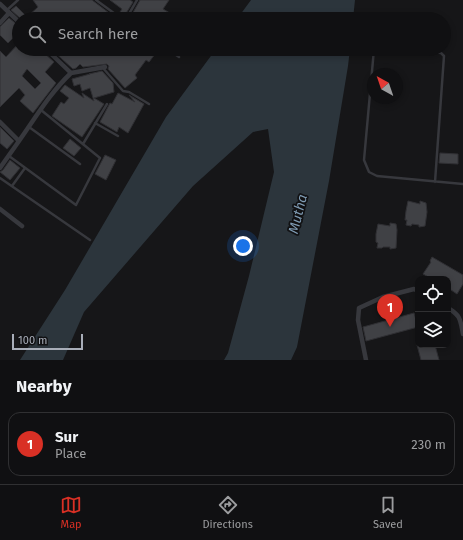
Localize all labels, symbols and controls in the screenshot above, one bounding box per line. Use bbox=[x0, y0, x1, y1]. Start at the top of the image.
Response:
search box bbox=[12, 12, 451, 56]
icon: search bbox=[26, 23, 48, 45]
text: Search here bbox=[58, 25, 138, 43]
north arrow bbox=[367, 68, 403, 104]
water label: Mutha bbox=[285, 193, 311, 235]
your location bbox=[233, 236, 253, 256]
map controls bbox=[415, 276, 451, 348]
button: locate bbox=[415, 276, 451, 312]
pin: 1 bbox=[377, 294, 403, 327]
button: layers bbox=[415, 312, 451, 348]
scale bar bbox=[12, 332, 83, 351]
text: 100 m bbox=[18, 334, 47, 347]
text: Nearby bbox=[16, 376, 71, 397]
text: Sur bbox=[55, 428, 78, 446]
text: 1 bbox=[27, 437, 33, 452]
text: 230 m bbox=[411, 437, 446, 452]
text: Place bbox=[55, 446, 86, 461]
tab: Map bbox=[60, 494, 82, 531]
tab: Directions bbox=[202, 494, 253, 531]
tab: Saved bbox=[373, 494, 403, 531]

